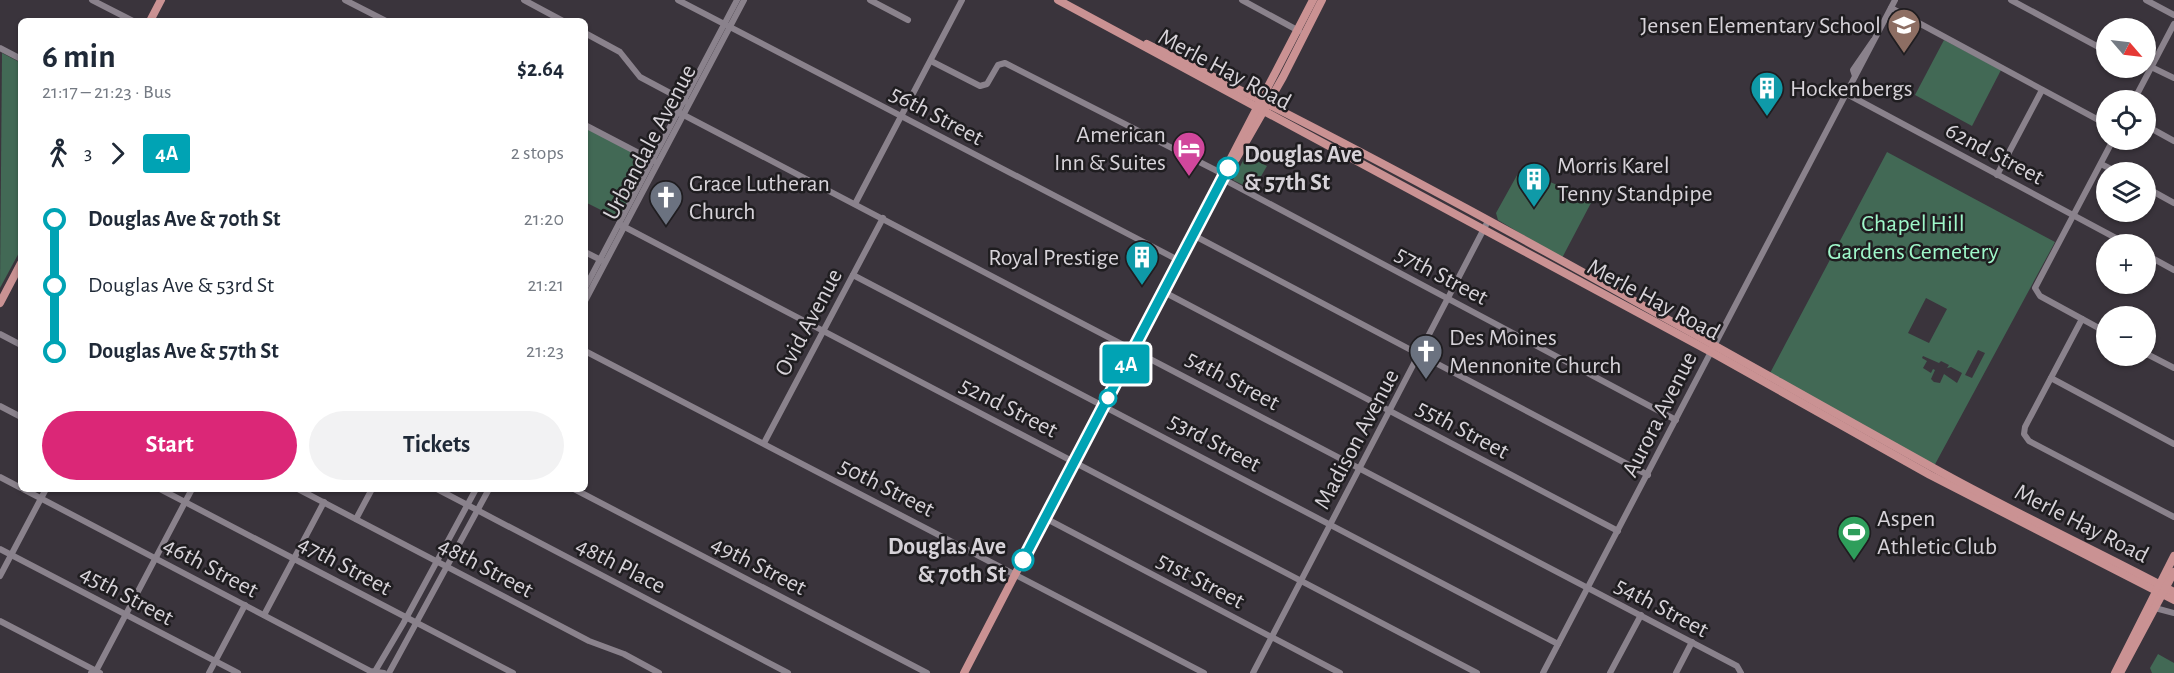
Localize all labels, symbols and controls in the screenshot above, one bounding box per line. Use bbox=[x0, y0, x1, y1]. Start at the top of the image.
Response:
school or university icon: Jensen Elementary School bbox=[1886, 7, 1922, 54]
place label: Jensen Elementary School bbox=[1640, 14, 1881, 38]
north arrow bbox=[2096, 18, 2156, 78]
map controls bbox=[2096, 18, 2156, 366]
street label: Merle Hay Road bbox=[1154, 25, 1295, 115]
text: 6 min bbox=[42, 41, 116, 74]
text: $2.64 bbox=[517, 58, 564, 80]
street label: Urbandale Avenue bbox=[599, 61, 701, 224]
building icon: Hockenbergs bbox=[1749, 70, 1785, 117]
place label: Hockenbergs bbox=[1790, 77, 1913, 101]
street label: 56th Street bbox=[886, 81, 987, 151]
text: 21:17 – 21:23 · Bus bbox=[42, 82, 171, 102]
button: locate bbox=[2096, 90, 2156, 150]
street label: 62nd Street bbox=[1941, 118, 2048, 190]
place label: American Inn & Suites bbox=[1054, 123, 1166, 175]
hotel icon: American Inn & Suites bbox=[1171, 130, 1207, 177]
icon: walk bbox=[42, 137, 75, 170]
icon: forward bbox=[101, 137, 134, 170]
text: 3 bbox=[84, 143, 92, 163]
text: 4A bbox=[155, 143, 178, 164]
text: 2 stops bbox=[511, 143, 564, 163]
place label: Douglas Ave & 57th St bbox=[1244, 143, 1362, 195]
place label: Morris Karel Tenny Standpipe bbox=[1557, 154, 1712, 206]
marker: Douglas Ave & 57th St bbox=[1217, 157, 1239, 179]
building icon: Morris Karel Tenny Standpipe bbox=[1516, 161, 1552, 208]
button: layers bbox=[2096, 162, 2156, 222]
place label: Grace Lutheran Church bbox=[689, 172, 830, 224]
church icon: Grace Lutheran Church bbox=[648, 179, 684, 226]
text: Douglas Ave & 70th St bbox=[88, 208, 281, 230]
text: 21:20 bbox=[524, 209, 564, 229]
park label: Chapel Hill Gardens Cemetery bbox=[1827, 212, 1999, 264]
button: + bbox=[2096, 234, 2156, 294]
building icon: Royal Prestige bbox=[1124, 239, 1160, 286]
street label: 57th Street bbox=[1391, 242, 1492, 310]
place label: Royal Prestige bbox=[988, 246, 1119, 270]
street label: Merle Hay Road bbox=[1583, 255, 1724, 345]
street label: Ovid Avenue bbox=[771, 265, 847, 380]
text: Douglas Ave & 53rd St bbox=[88, 274, 274, 296]
text: 21:21 bbox=[527, 275, 564, 295]
button: − bbox=[2096, 306, 2156, 366]
place label: Des Moines Mennonite Church bbox=[1449, 326, 1622, 378]
church icon: Des Moines Mennonite Church bbox=[1408, 333, 1444, 380]
text: Douglas Ave & 57th St bbox=[88, 340, 279, 362]
text: 21:23 bbox=[526, 341, 564, 361]
line badge: 4A bbox=[1099, 344, 1153, 384]
street label: 54th Street bbox=[1182, 346, 1284, 416]
street label: Aurora Avenue bbox=[1618, 348, 1702, 481]
text: 4A bbox=[1114, 354, 1138, 375]
street label: Madison Avenue bbox=[1310, 366, 1404, 513]
street label: 52nd Street bbox=[956, 373, 1062, 443]
unlabelled marker bbox=[1099, 389, 1117, 407]
street label: 55th Street bbox=[1412, 396, 1513, 464]
street label: 53rd Street bbox=[1165, 409, 1265, 477]
button: Start bbox=[42, 411, 297, 480]
button: Tickets bbox=[309, 411, 564, 480]
street label: 50th Street bbox=[835, 454, 938, 522]
street label: Merle Hay Road bbox=[2011, 480, 2152, 568]
place label: Aspen Athletic Club bbox=[1877, 507, 1997, 559]
sports icon: Aspen Athletic Club bbox=[1836, 514, 1872, 561]
street label: 47th Street bbox=[294, 531, 396, 601]
street label: 49th Street bbox=[707, 532, 810, 600]
street label: 46th Street bbox=[159, 533, 262, 603]
street label: 48th Street bbox=[434, 533, 537, 603]
street label: 48th Place bbox=[572, 533, 669, 599]
place label: Douglas Ave & 70th St bbox=[888, 535, 1006, 587]
street label: 51st Street bbox=[1153, 548, 1249, 614]
marker: Douglas Ave & 70th St bbox=[1012, 549, 1034, 571]
street label: 45th Street bbox=[76, 561, 178, 631]
street label: 54th Street bbox=[1611, 573, 1713, 643]

